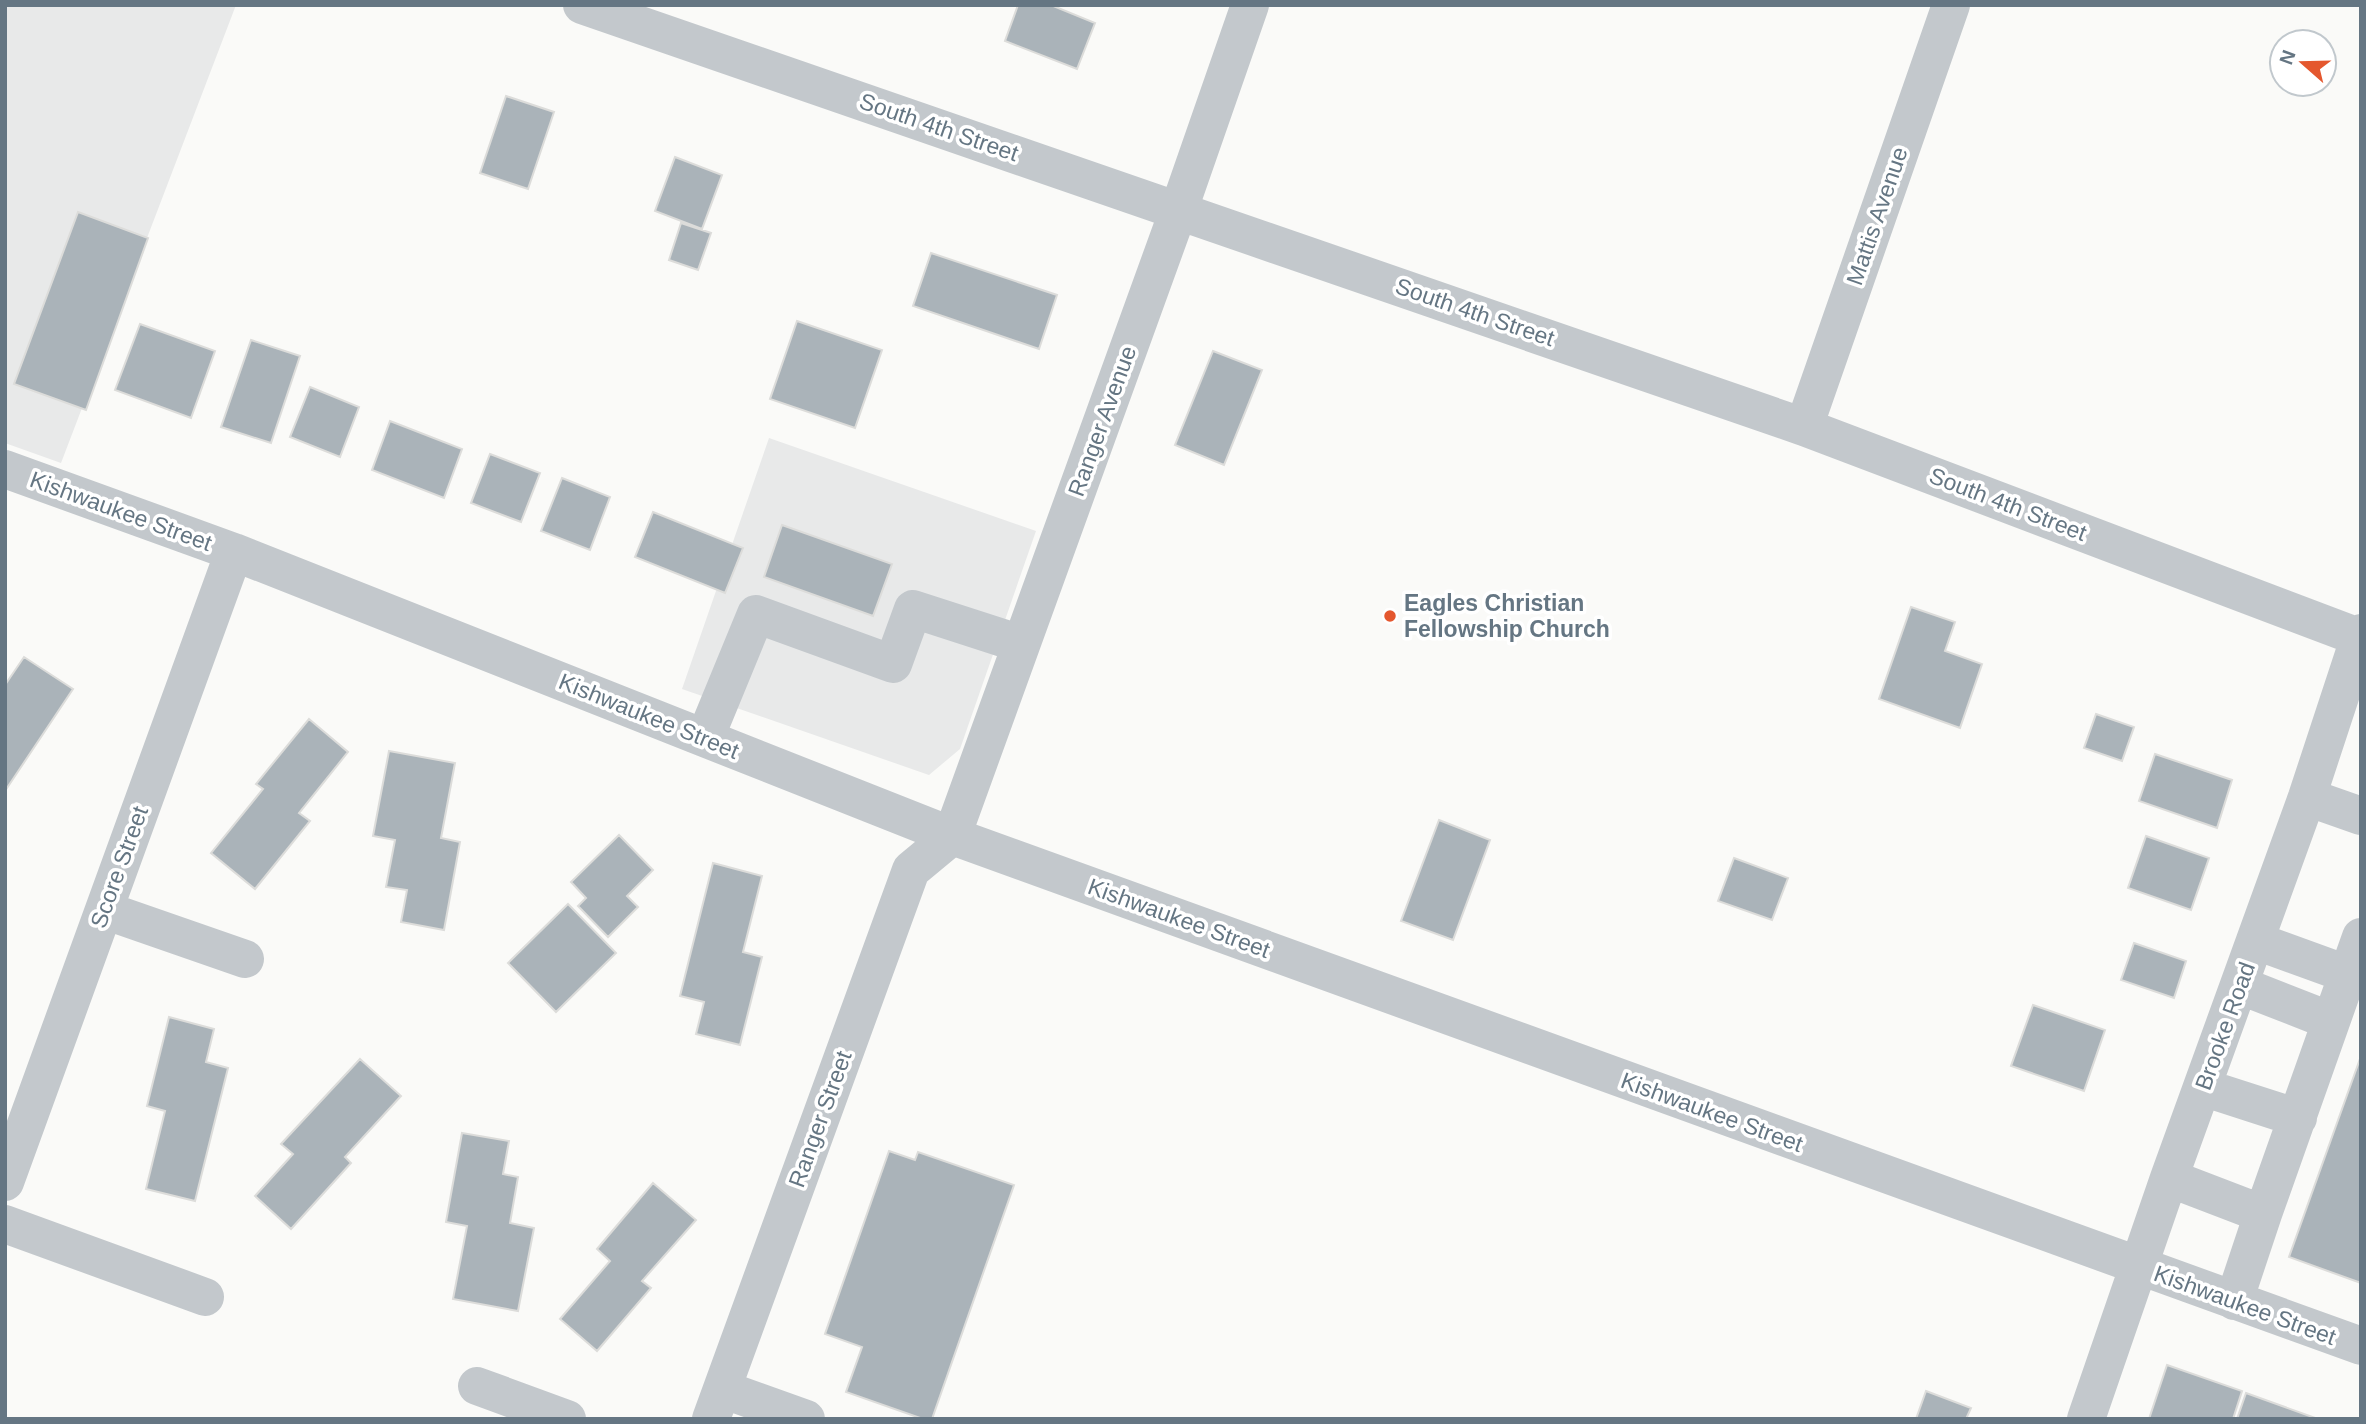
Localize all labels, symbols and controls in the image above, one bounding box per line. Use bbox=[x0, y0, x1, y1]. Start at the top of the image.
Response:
north arrow bbox=[2268, 28, 2338, 98]
text: N bbox=[2275, 47, 2300, 67]
street label: South 4th Street bbox=[856, 88, 1022, 167]
street label: Mattis Avenue bbox=[1841, 144, 1913, 288]
street label: South 4th Street bbox=[1392, 273, 1558, 352]
street label: Ranger Avenue bbox=[1063, 342, 1141, 500]
street label: South 4th Street bbox=[1926, 462, 2091, 546]
street label: Kishwaukee Street bbox=[26, 466, 216, 556]
place label: Eagles Christian Fellowship Church bbox=[1404, 590, 1610, 642]
marker: Eagles Christian Fellowship Church bbox=[1382, 608, 1398, 624]
street label: Kishwaukee Street bbox=[555, 668, 743, 764]
street label: Score Street bbox=[85, 802, 153, 932]
street label: Kishwaukee Street bbox=[1084, 873, 1274, 963]
street label: Brooke Road bbox=[2190, 958, 2260, 1094]
street label: Ranger Street bbox=[783, 1047, 857, 1191]
street label: Kishwaukee Street bbox=[1617, 1067, 1807, 1157]
street label: Kishwaukee Street bbox=[2150, 1260, 2340, 1350]

